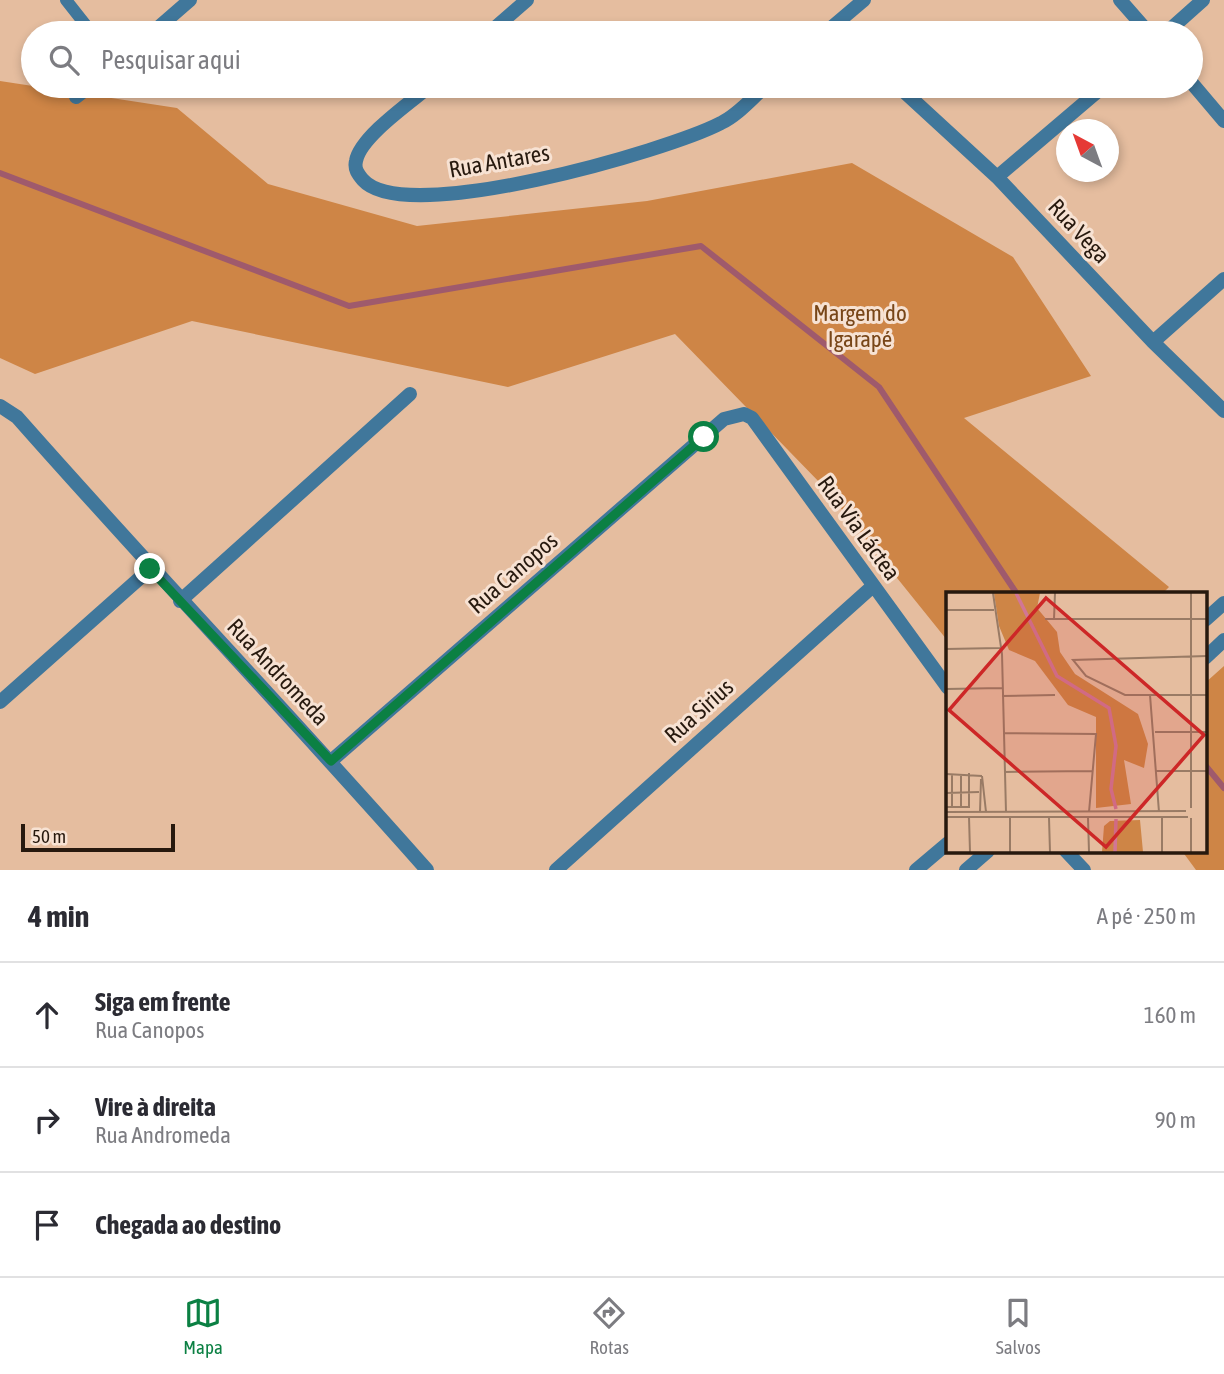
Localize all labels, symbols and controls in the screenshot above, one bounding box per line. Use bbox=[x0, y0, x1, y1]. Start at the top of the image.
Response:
search box bbox=[21, 21, 1203, 98]
icon: search bbox=[45, 41, 83, 79]
text: Pesquisar aqui bbox=[101, 45, 241, 75]
north arrow bbox=[1056, 119, 1119, 182]
street label: Rua Antares bbox=[447, 139, 551, 183]
street label: Rua Vega bbox=[1043, 194, 1115, 268]
park label: Margem do Igarapé bbox=[813, 300, 907, 352]
route start bbox=[688, 421, 719, 452]
street label: Rua Via Láctea bbox=[812, 471, 906, 585]
street label: Rua Canopos bbox=[463, 527, 563, 619]
route end bbox=[134, 553, 165, 584]
inset map bbox=[946, 592, 1206, 852]
street label: Rua Andromeda bbox=[222, 613, 334, 731]
street label: Rua Sirius bbox=[660, 674, 738, 748]
scale bar bbox=[21, 821, 175, 853]
text: 50 m bbox=[32, 825, 66, 847]
text: 4 min bbox=[28, 899, 89, 933]
text: A pé · 250 m bbox=[1097, 903, 1196, 929]
text: Siga em frente bbox=[95, 987, 231, 1017]
icon: ahead bbox=[28, 996, 66, 1034]
text: 160 m bbox=[1144, 1002, 1196, 1028]
text: Rua Canopos bbox=[95, 1017, 204, 1043]
text: Vire à direita bbox=[95, 1092, 216, 1122]
icon: right bbox=[28, 1101, 66, 1139]
text: 90 m bbox=[1155, 1107, 1196, 1133]
text: Rua Andromeda bbox=[95, 1122, 231, 1148]
icon: arrive bbox=[28, 1206, 66, 1244]
text: Chegada ao destino bbox=[95, 1210, 281, 1240]
tab: Mapa bbox=[183, 1294, 223, 1358]
tab: Rotas bbox=[590, 1294, 629, 1358]
tab: Salvos bbox=[996, 1294, 1041, 1358]

